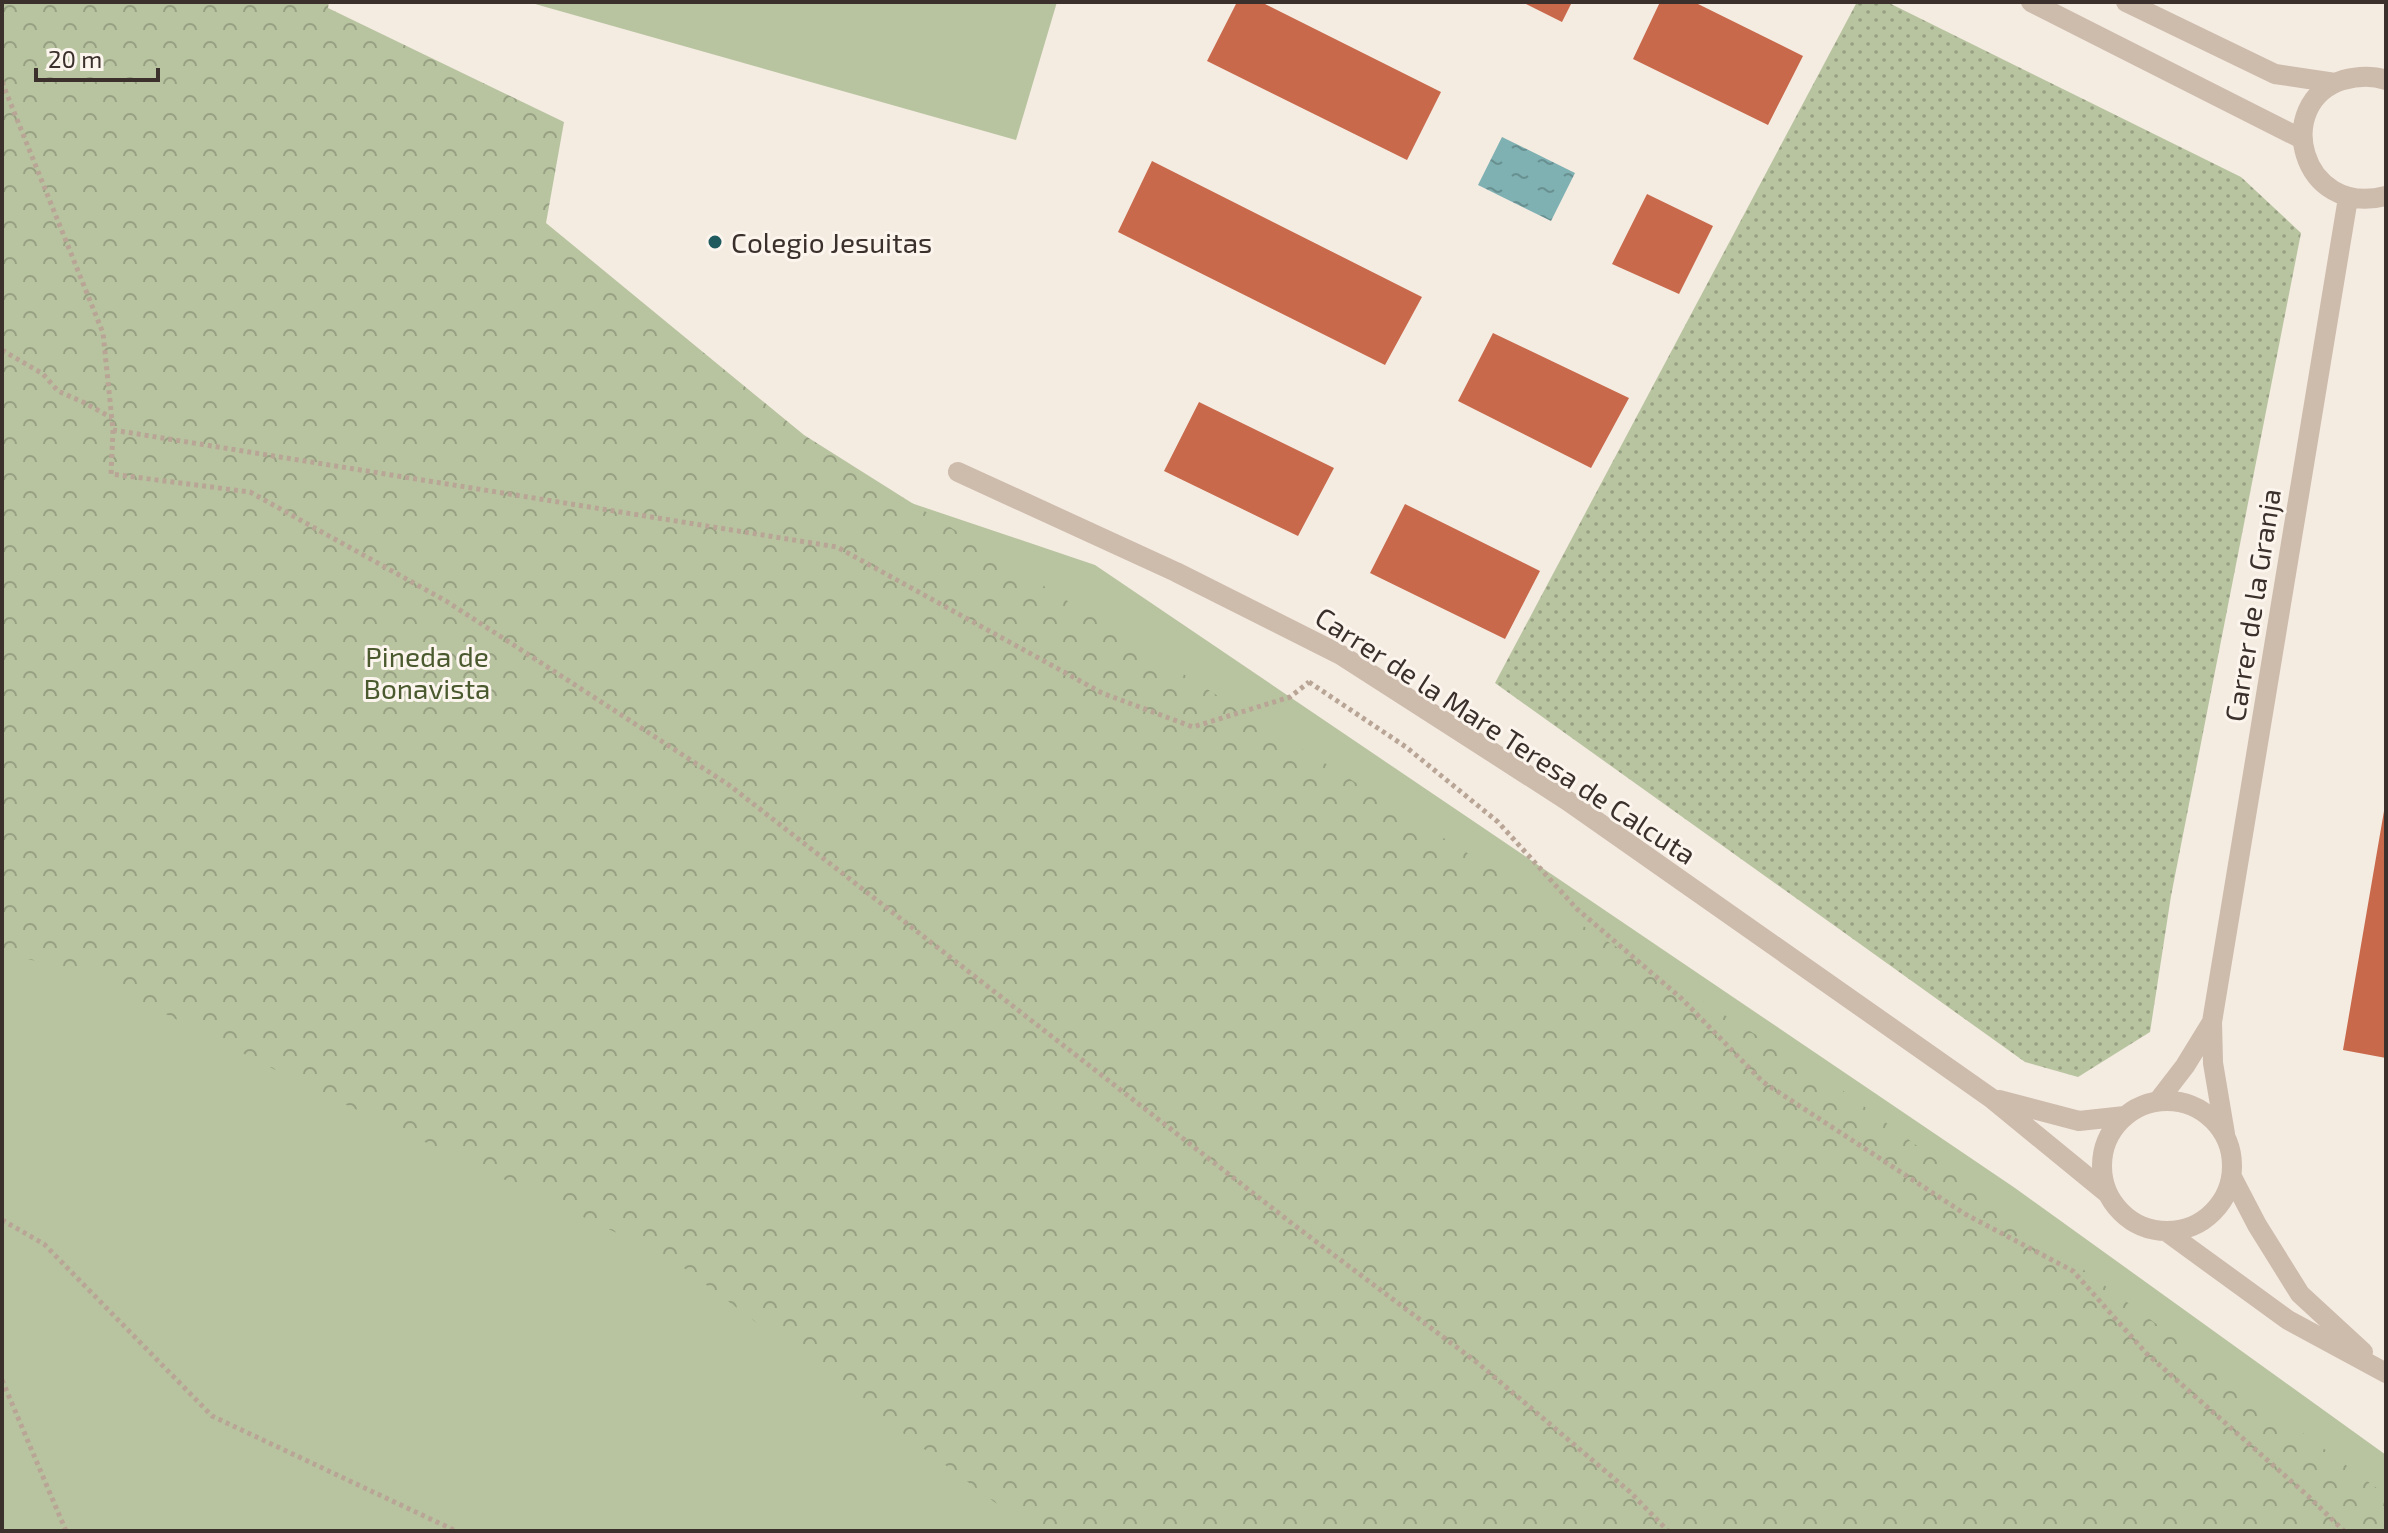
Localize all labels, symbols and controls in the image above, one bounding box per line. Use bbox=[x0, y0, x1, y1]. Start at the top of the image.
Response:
scale bar bbox=[36, 32, 158, 82]
text: 20 m bbox=[48, 44, 102, 73]
place label: Colegio Jesuitas bbox=[731, 225, 932, 259]
marker: Colegio Jesuitas bbox=[706, 233, 724, 251]
street label: Carrer de la Granja bbox=[2217, 486, 2287, 724]
street label: Carrer de la Mare Teresa de Calcuta bbox=[1309, 599, 1703, 871]
park label: Pineda de Bonavista bbox=[364, 639, 490, 705]

